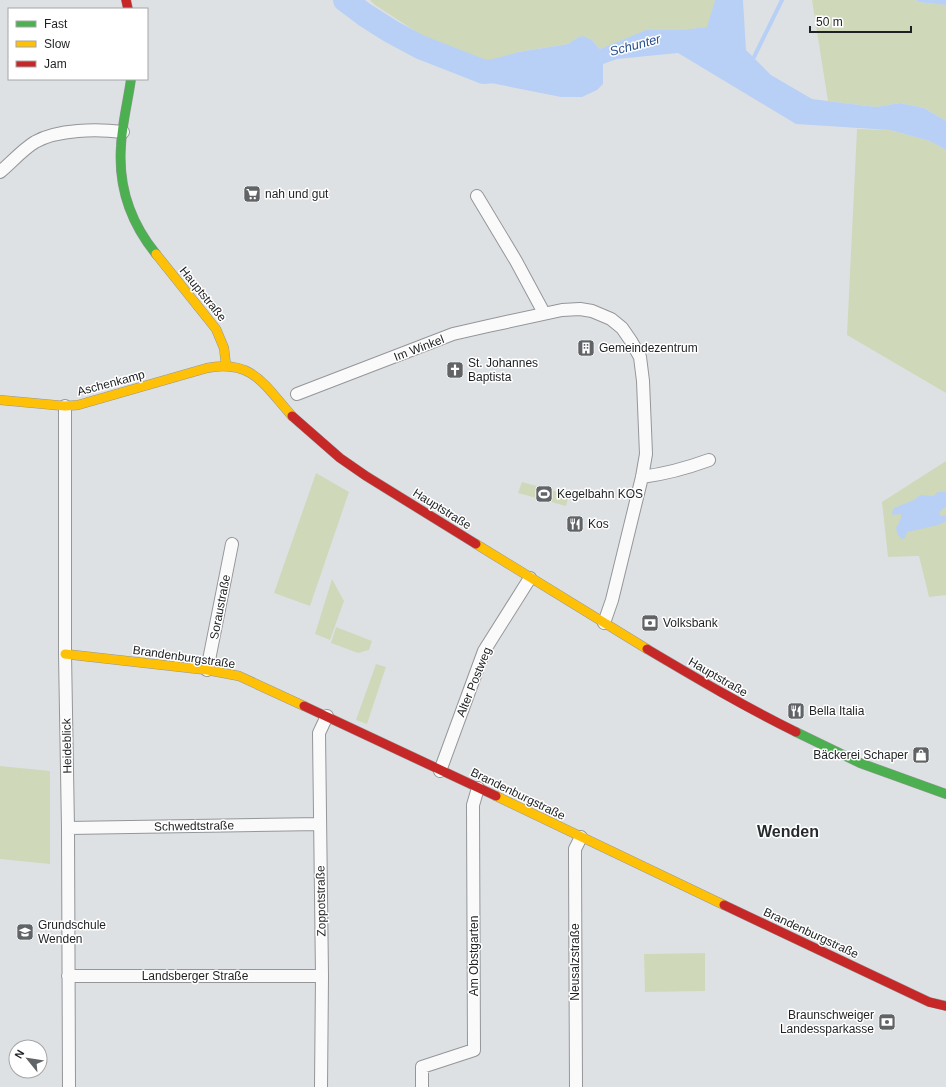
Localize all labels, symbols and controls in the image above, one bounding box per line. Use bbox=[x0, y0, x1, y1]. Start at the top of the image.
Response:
legend bbox=[8, 8, 148, 80]
scale bar bbox=[810, 8, 911, 34]
text: 50 m bbox=[816, 15, 843, 29]
text: Fast bbox=[44, 17, 68, 31]
water label: Schunter bbox=[608, 31, 663, 59]
text: Slow bbox=[44, 37, 70, 51]
text: Jam bbox=[44, 57, 67, 71]
supermarket icon: nah und gut bbox=[242, 184, 262, 204]
place label: nah und gut bbox=[265, 187, 329, 201]
street label: Hauptstraße bbox=[177, 264, 229, 324]
street label: Im Winkel bbox=[392, 332, 446, 364]
building icon: Gemeindezentrum bbox=[576, 338, 596, 358]
place label: Gemeindezentrum bbox=[599, 341, 698, 355]
place label: St. Johannes Baptista bbox=[468, 356, 538, 384]
church icon: St. Johannes Baptista bbox=[445, 360, 465, 380]
street label: Aschenkamp bbox=[76, 367, 147, 399]
sports icon: Kegelbahn KOS bbox=[534, 484, 554, 504]
street label: Hauptstraße bbox=[410, 486, 474, 533]
place label: Kegelbahn KOS bbox=[557, 487, 643, 501]
restaurant icon: Kos bbox=[565, 514, 585, 534]
place label: Kos bbox=[588, 517, 609, 531]
street label: Soraustraße bbox=[207, 573, 233, 641]
bank icon: Volksbank bbox=[640, 613, 660, 633]
place label: Volksbank bbox=[663, 616, 719, 630]
street label: Brandenburgstraße bbox=[132, 643, 236, 671]
street label: Alter Postweg bbox=[454, 645, 494, 719]
street label: Hauptstraße bbox=[686, 654, 750, 700]
restaurant icon: Bella Italia bbox=[786, 701, 806, 721]
place label: Bella Italia bbox=[809, 704, 865, 718]
street label: Heideblick bbox=[60, 717, 74, 774]
shop icon: Bäckerei Schaper bbox=[911, 745, 931, 765]
place label: Bäckerei Schaper bbox=[813, 748, 908, 762]
street label: Brandenburgstraße bbox=[468, 765, 568, 823]
street label: Schwedtstraße bbox=[154, 818, 234, 834]
district label: Wenden bbox=[757, 823, 819, 840]
street label: Zoppotstraße bbox=[313, 865, 329, 937]
street label: Brandenburgstraße bbox=[761, 905, 861, 961]
street label: Am Obstgarten bbox=[467, 916, 481, 996]
place label: Grundschule Wenden bbox=[38, 918, 106, 946]
school or university icon: Grundschule Wenden bbox=[15, 922, 35, 942]
street label: Neusalzstraße bbox=[568, 923, 582, 1001]
street label: Landsberger Straße bbox=[142, 969, 249, 983]
place label: Braunschweiger Landessparkasse bbox=[780, 1008, 874, 1036]
bank icon: Braunschweiger Landessparkasse bbox=[877, 1012, 897, 1032]
north arrow bbox=[8, 1039, 48, 1079]
text: N bbox=[12, 1048, 27, 1060]

